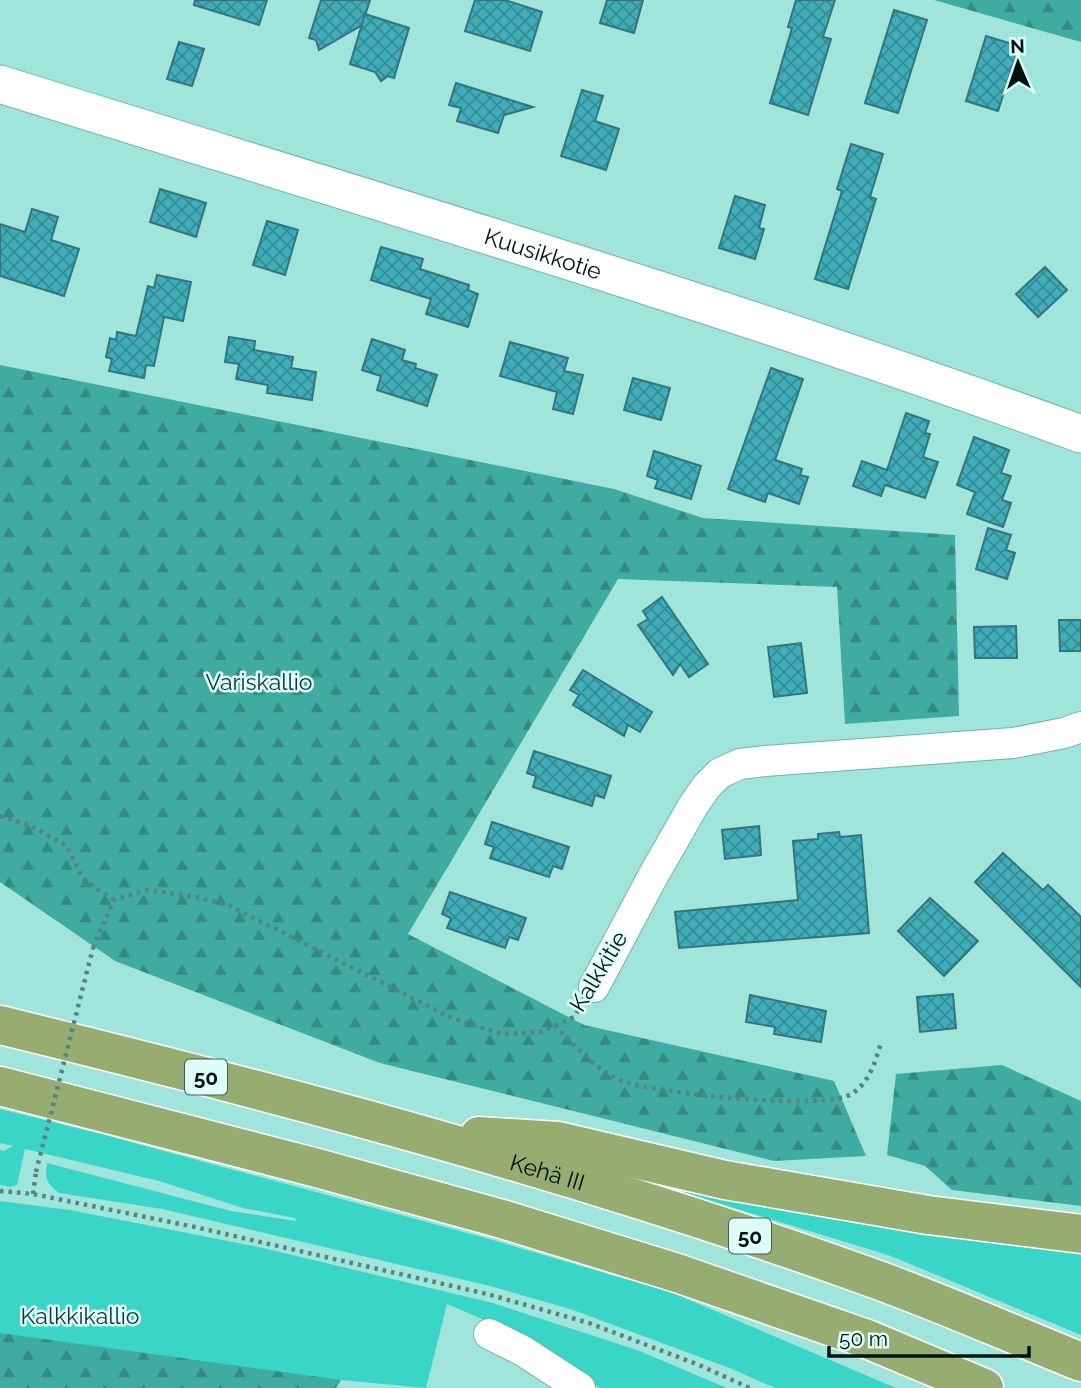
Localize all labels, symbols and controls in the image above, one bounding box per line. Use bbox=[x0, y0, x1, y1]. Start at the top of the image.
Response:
north arrow bbox=[983, 28, 1053, 98]
text: N bbox=[1010, 35, 1025, 57]
street label: Kuusikkotie bbox=[481, 222, 605, 284]
park label: Variskallio bbox=[205, 668, 313, 695]
street label: Kalkkitie bbox=[563, 926, 633, 1016]
road number: 50 bbox=[185, 1060, 227, 1094]
street label: Kehä III bbox=[507, 1148, 588, 1196]
road number: 50 bbox=[729, 1218, 771, 1254]
park label: Kalkkikallio bbox=[21, 1302, 139, 1329]
scale bar bbox=[829, 1314, 1028, 1358]
text: 50 m bbox=[839, 1326, 888, 1351]

